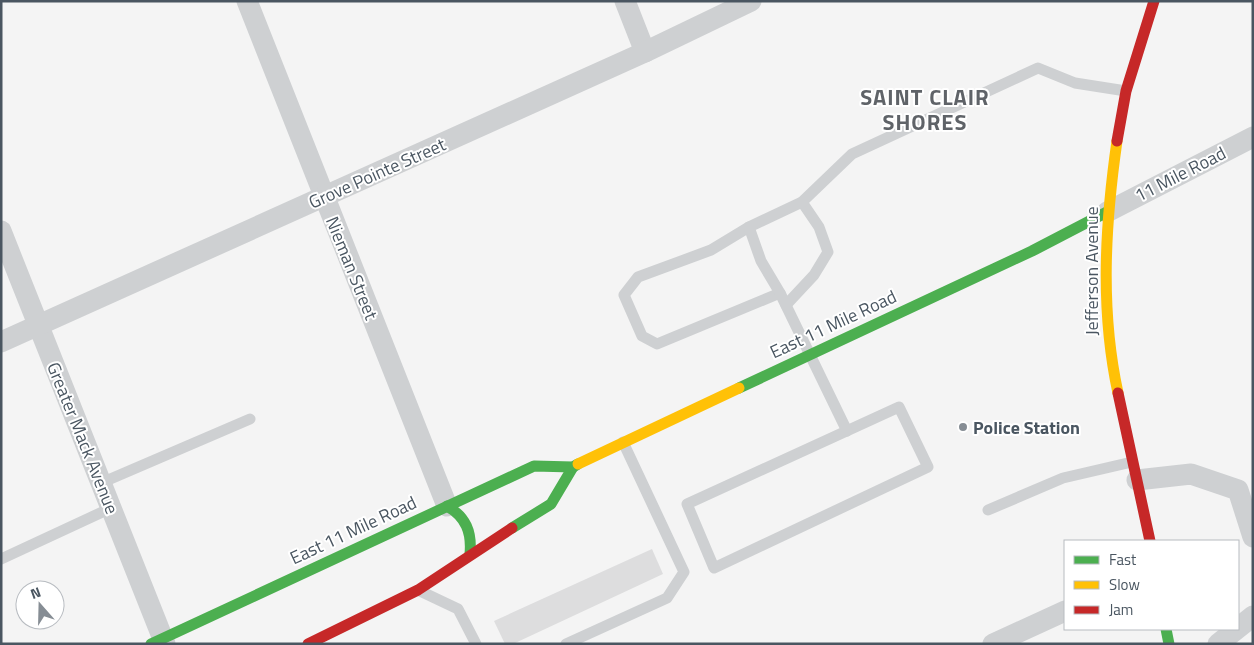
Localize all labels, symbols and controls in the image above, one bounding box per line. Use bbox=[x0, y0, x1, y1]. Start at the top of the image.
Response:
district label: SAINT CLAIR SHORES bbox=[860, 80, 990, 139]
street label: Grove Pointe Street bbox=[304, 130, 450, 215]
street label: 11 Mile Road bbox=[1130, 139, 1230, 209]
street label: Jefferson Avenue bbox=[1078, 206, 1105, 336]
street label: Nieman Street bbox=[319, 212, 385, 324]
street label: East 11 Mile Road bbox=[765, 283, 901, 365]
street label: Greater Mack Avenue bbox=[40, 358, 126, 518]
place label: Police Station bbox=[973, 414, 1080, 441]
marker: Police Station bbox=[957, 421, 969, 433]
street label: East 11 Mile Road bbox=[285, 489, 421, 571]
legend bbox=[1064, 540, 1239, 630]
text: Fast bbox=[1109, 548, 1137, 571]
text: Slow bbox=[1109, 573, 1140, 596]
north arrow bbox=[15, 580, 65, 630]
text: N bbox=[27, 581, 44, 604]
text: Jam bbox=[1109, 598, 1133, 621]

